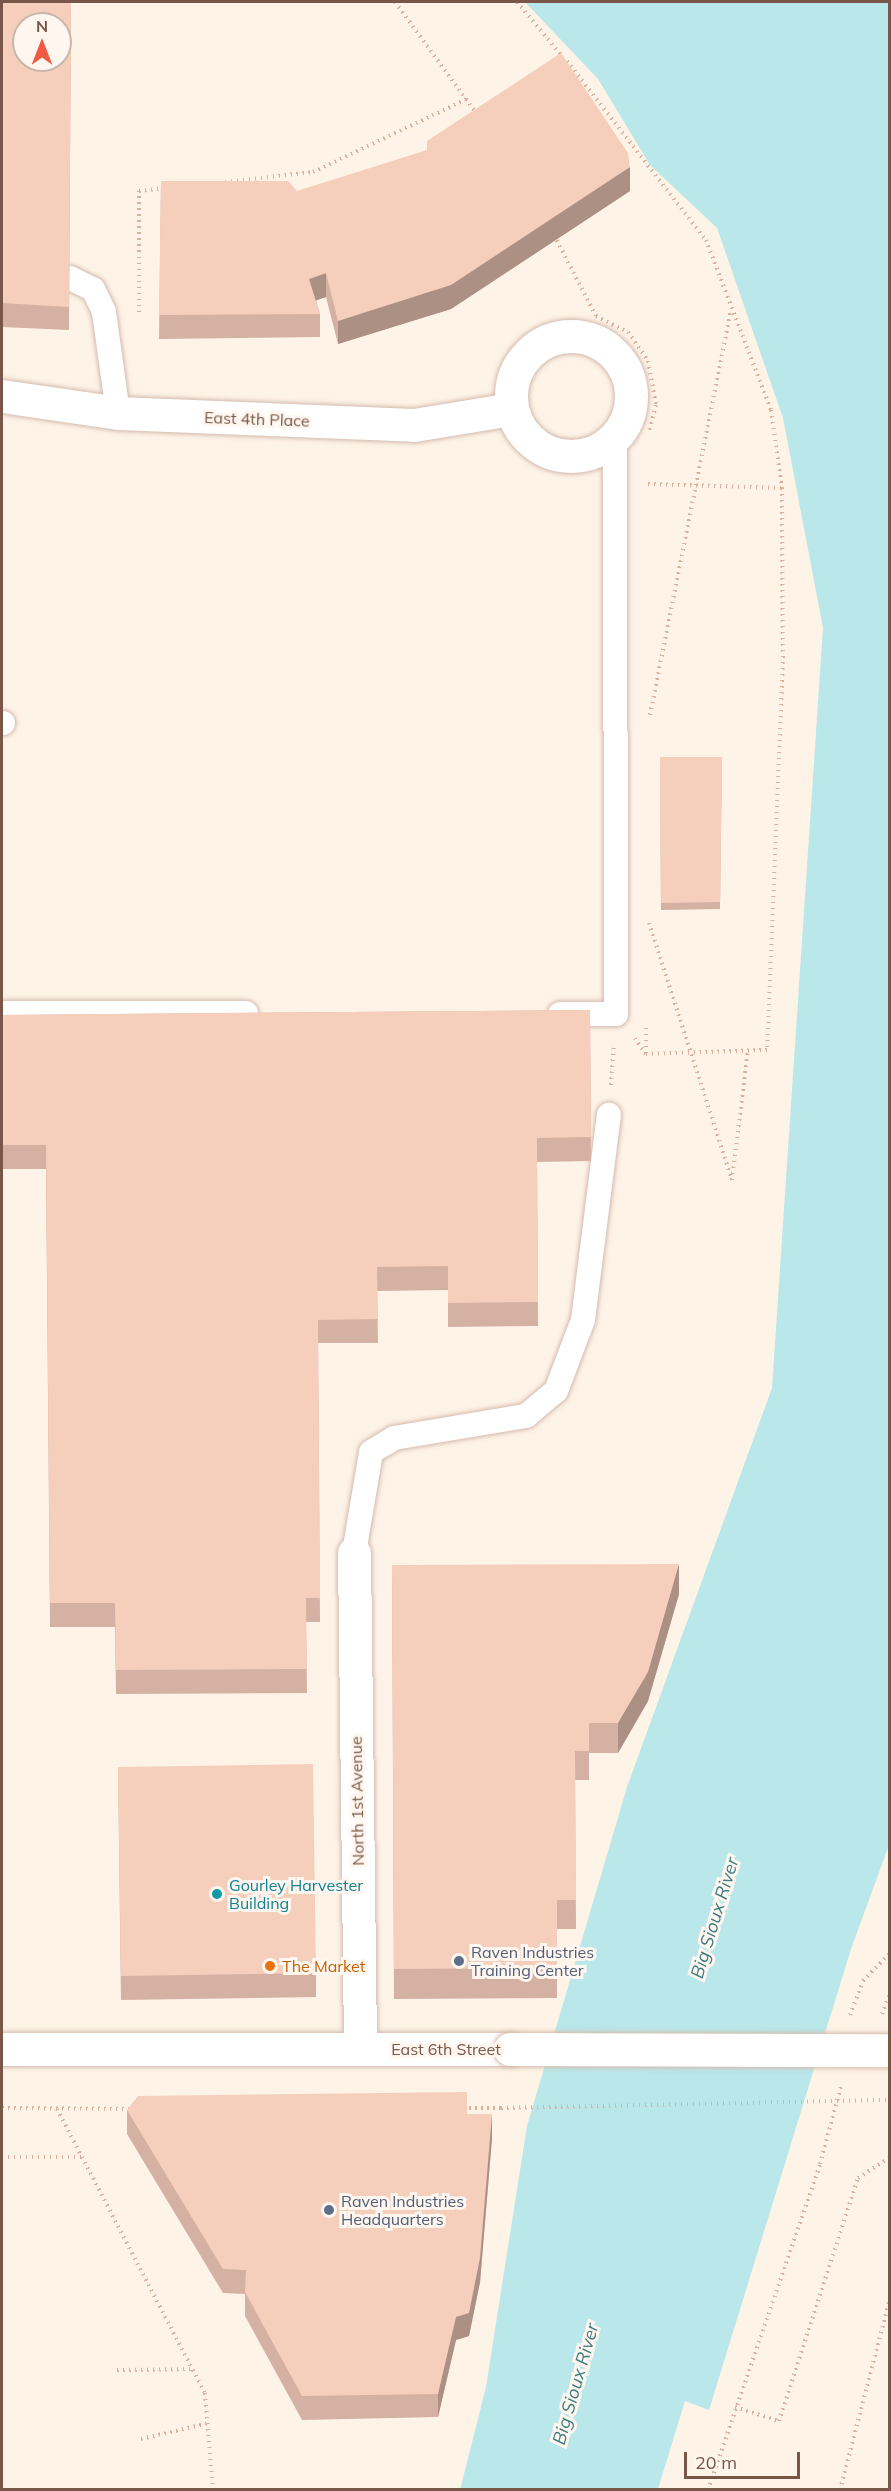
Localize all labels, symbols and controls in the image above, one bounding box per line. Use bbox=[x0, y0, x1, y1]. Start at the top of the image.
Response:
north arrow bbox=[12, 12, 72, 72]
text: N bbox=[36, 16, 48, 36]
street label: East 4th Place bbox=[204, 408, 310, 430]
street label: North 1st Avenue bbox=[346, 1736, 368, 1866]
water label: Big Sioux River bbox=[686, 1855, 744, 1981]
place label: Gourley Harvester Building bbox=[229, 1875, 363, 1913]
marker: Gourley Harvester Building bbox=[210, 1887, 224, 1901]
place label: Raven Industries Training Center bbox=[471, 1942, 594, 1980]
marker: Raven Industries Training Center bbox=[452, 1954, 466, 1968]
place label: The Market bbox=[282, 1956, 365, 1976]
marker: The Market bbox=[263, 1959, 277, 1973]
street label: East 6th Street bbox=[391, 2039, 501, 2059]
place label: Raven Industries Headquarters bbox=[341, 2191, 464, 2229]
marker: Raven Industries Headquarters bbox=[322, 2203, 336, 2217]
water label: Big Sioux River bbox=[548, 2321, 604, 2447]
scale bar bbox=[687, 2440, 802, 2478]
text: 20 m bbox=[695, 2451, 737, 2474]

